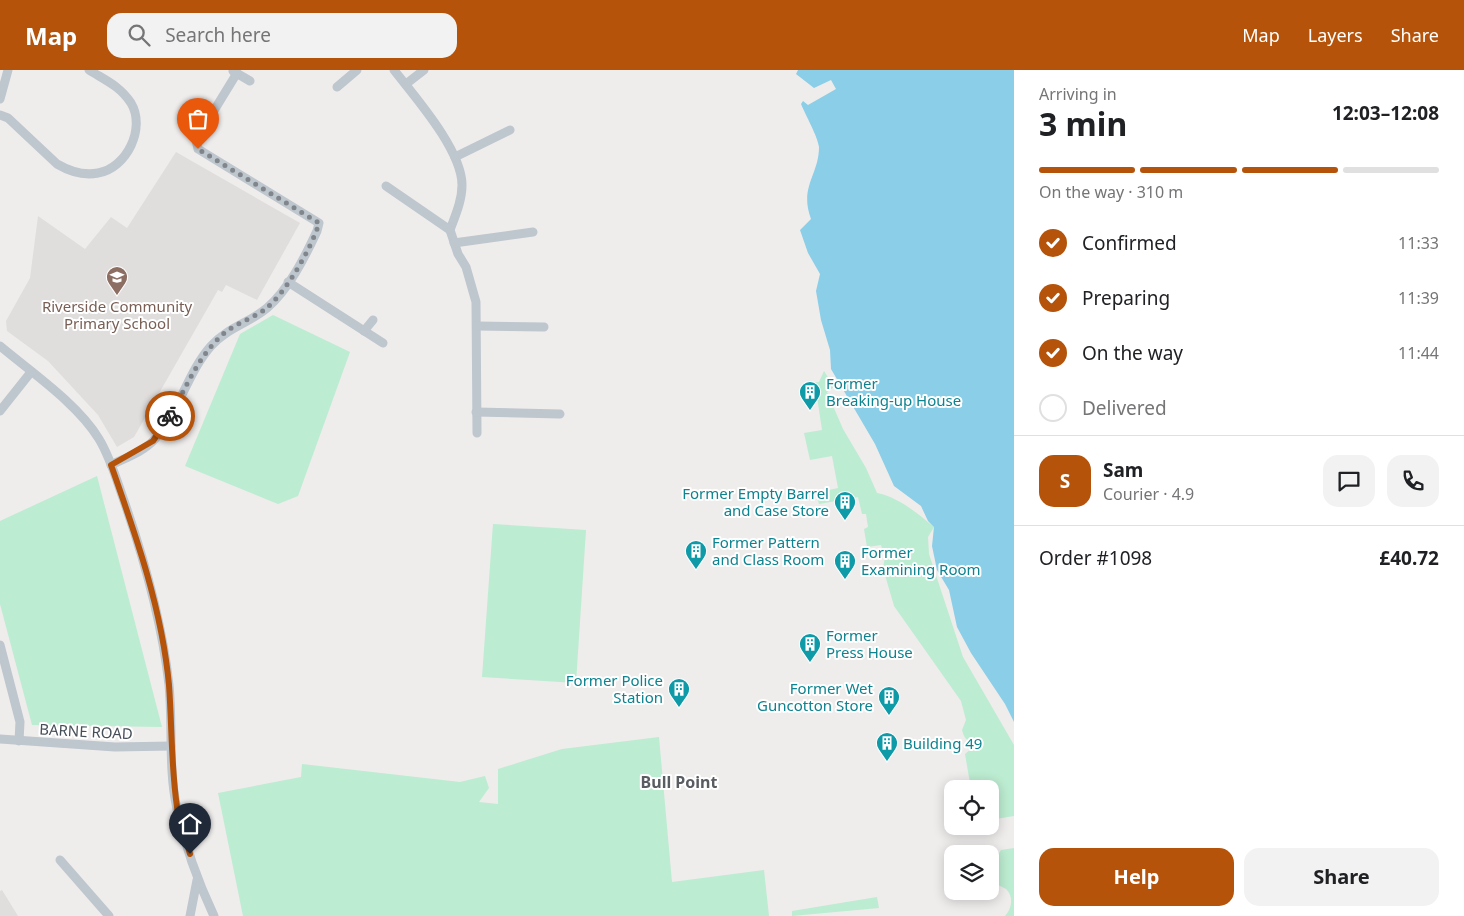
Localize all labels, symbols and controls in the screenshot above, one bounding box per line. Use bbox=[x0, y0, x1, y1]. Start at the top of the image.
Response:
search box bbox=[107, 13, 457, 58]
text: Map bbox=[25, 19, 77, 52]
icon: search bbox=[125, 21, 153, 49]
text: Search here bbox=[165, 22, 271, 48]
text: Map bbox=[1242, 23, 1280, 47]
text: Layers bbox=[1308, 23, 1363, 47]
text: Share bbox=[1391, 23, 1439, 47]
text: Arriving in bbox=[1039, 83, 1117, 105]
pin bbox=[177, 98, 219, 149]
text: 12:03–12:08 bbox=[1332, 100, 1439, 126]
text: 3 min bbox=[1039, 102, 1127, 145]
icon: bag bbox=[184, 105, 212, 133]
text: On the way · 310 m bbox=[1039, 181, 1183, 203]
icon: check bbox=[1039, 229, 1067, 257]
text: Confirmed bbox=[1082, 230, 1177, 256]
text: 11:33 bbox=[1398, 232, 1439, 254]
school or university icon: Riverside Community Primary School bbox=[105, 265, 129, 296]
icon: check bbox=[1039, 284, 1067, 312]
text: Preparing bbox=[1082, 285, 1170, 311]
text: 11:39 bbox=[1398, 287, 1439, 309]
place label: Riverside Community Primary School bbox=[42, 296, 192, 333]
icon: check bbox=[1039, 339, 1067, 367]
text: On the way bbox=[1082, 340, 1183, 366]
text: 11:44 bbox=[1398, 342, 1439, 364]
place label: Former Breaking-up House bbox=[826, 373, 961, 410]
building icon: Former Breaking-up House bbox=[798, 380, 822, 411]
courier bbox=[145, 391, 195, 441]
text: Delivered bbox=[1082, 395, 1167, 421]
icon: bike bbox=[156, 402, 184, 430]
button: chat bbox=[1323, 455, 1375, 507]
button: phone bbox=[1387, 455, 1439, 507]
text: Sam bbox=[1103, 457, 1143, 483]
text: S bbox=[1060, 468, 1070, 494]
place label: Former Empty Barrel and Case Store bbox=[682, 483, 829, 520]
text: Courier · 4.9 bbox=[1103, 483, 1194, 505]
building icon: Former Empty Barrel and Case Store bbox=[833, 490, 857, 521]
place label: Former Pattern and Class Room bbox=[712, 532, 824, 569]
building icon: Former Pattern and Class Room bbox=[684, 539, 708, 570]
place label: Former Examining Room bbox=[861, 542, 981, 579]
text: Order #1098 bbox=[1039, 545, 1152, 571]
text: £40.72 bbox=[1379, 545, 1439, 571]
building icon: Former Examining Room bbox=[833, 549, 857, 580]
place label: Former Press House bbox=[826, 625, 913, 662]
building icon: Former Press House bbox=[798, 632, 822, 663]
place label: Former Police Station bbox=[566, 670, 663, 707]
building icon: Former Police Station bbox=[667, 677, 691, 708]
place label: Former Wet Guncotton Store bbox=[757, 678, 874, 715]
building icon: Former Wet Guncotton Store bbox=[877, 685, 901, 716]
street label: BARNE ROAD bbox=[39, 719, 133, 743]
building icon: Building 49 bbox=[875, 731, 899, 762]
place label: Building 49 bbox=[903, 733, 982, 753]
district label: Bull Point bbox=[641, 771, 717, 793]
map controls bbox=[944, 780, 999, 900]
button: locate bbox=[944, 780, 999, 835]
pin bbox=[169, 803, 211, 854]
icon: home bbox=[176, 810, 204, 838]
button: layers bbox=[944, 845, 999, 900]
button: Help bbox=[1039, 848, 1234, 906]
button: Share bbox=[1244, 848, 1439, 906]

